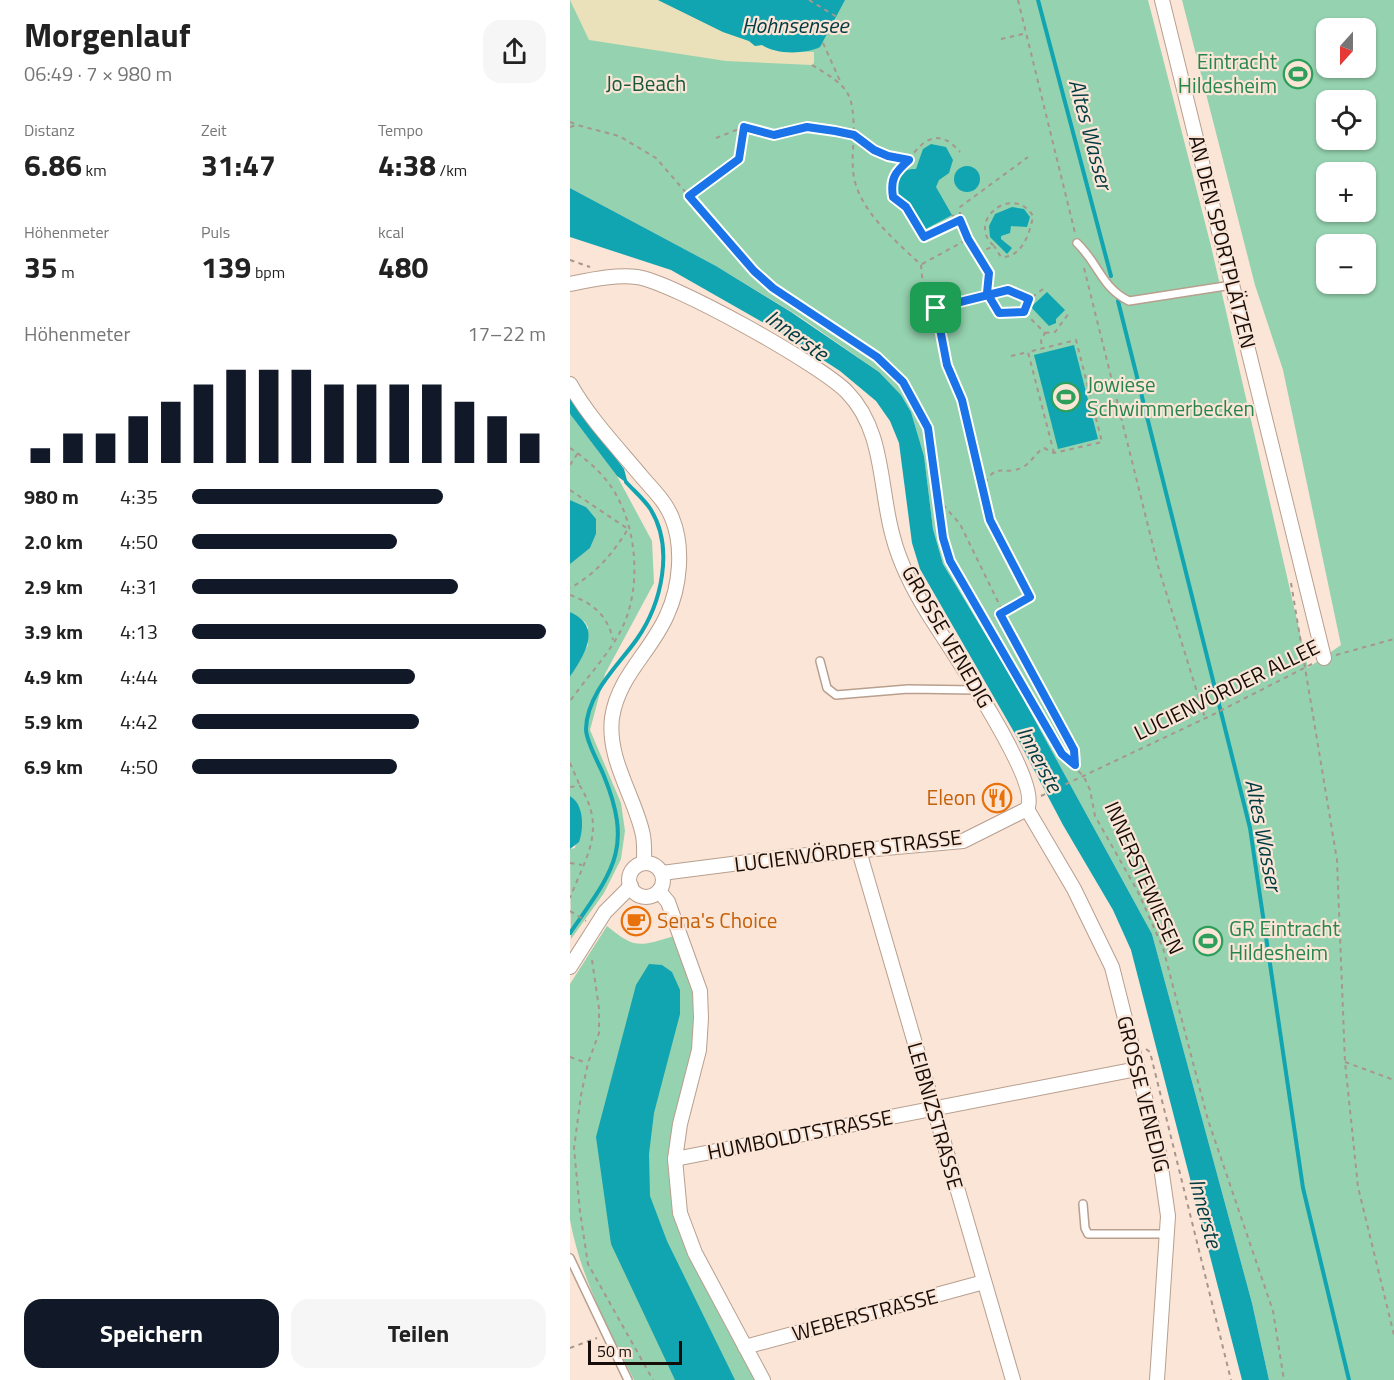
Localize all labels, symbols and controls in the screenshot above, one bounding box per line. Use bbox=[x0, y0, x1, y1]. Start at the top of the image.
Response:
water label: Hohnsensee bbox=[742, 8, 850, 42]
text: Morgenlauf bbox=[24, 10, 190, 60]
north arrow bbox=[1316, 18, 1376, 78]
map controls bbox=[1316, 18, 1376, 294]
button: share bbox=[483, 20, 546, 83]
place label: Eintracht Hildesheim bbox=[1178, 45, 1278, 101]
text: 06:49 · 7 × 980 m bbox=[24, 58, 172, 89]
sports icon: Eintracht Hildesheim bbox=[1282, 58, 1314, 90]
park label: Jo-Beach bbox=[606, 67, 686, 99]
water label: Altes Wasser bbox=[1060, 75, 1123, 196]
button: locate bbox=[1316, 90, 1376, 150]
text: Distanz bbox=[24, 118, 75, 142]
text: Zeit bbox=[201, 118, 227, 142]
text: Tempo bbox=[378, 118, 423, 142]
street label: AN DEN SPORTPLÄTZEN bbox=[1181, 132, 1265, 352]
text: 6.86 bbox=[24, 142, 82, 188]
text: 31:47 bbox=[201, 142, 276, 188]
text: 4:38 bbox=[378, 142, 436, 188]
text: km bbox=[82, 158, 107, 182]
text: /km bbox=[436, 158, 467, 182]
button: + bbox=[1316, 162, 1376, 222]
text: Höhenmeter bbox=[24, 220, 109, 244]
text: Puls bbox=[201, 220, 230, 244]
text: kcal bbox=[378, 220, 404, 244]
button: − bbox=[1316, 234, 1376, 294]
text: 35 bbox=[24, 244, 58, 290]
text: 139 bbox=[201, 244, 251, 290]
text: 480 bbox=[378, 244, 428, 290]
text: m bbox=[58, 260, 75, 284]
text: bpm bbox=[251, 260, 285, 284]
pin bbox=[910, 282, 961, 333]
icon: arrive bbox=[919, 291, 952, 324]
water label: Innerste bbox=[758, 300, 837, 371]
text: Höhenmeter bbox=[24, 318, 130, 349]
text: 17–22 m bbox=[467, 318, 546, 349]
place label: Jowiese Schwimmerbecken bbox=[1087, 368, 1255, 424]
sports icon: Jowiese Schwimmerbecken bbox=[1050, 381, 1082, 413]
text: 980 m bbox=[24, 481, 79, 512]
text: 4:35 bbox=[120, 481, 158, 512]
text: 2.0 km bbox=[24, 526, 83, 557]
text: 4:50 bbox=[120, 526, 158, 557]
street label: GROSSE VENEDIG bbox=[894, 559, 1002, 714]
text: 2.9 km bbox=[24, 571, 83, 602]
text: 4:31 bbox=[120, 571, 158, 602]
text: 3.9 km bbox=[24, 616, 83, 647]
text: 4:13 bbox=[120, 616, 158, 647]
street label: LUCIENVÖRDER ALLEE bbox=[1128, 630, 1325, 748]
text: 4.9 km bbox=[24, 661, 83, 692]
text: 4:44 bbox=[120, 661, 158, 692]
text: 5.9 km bbox=[24, 706, 83, 737]
text: 4:42 bbox=[120, 706, 158, 737]
water label: Innerste bbox=[1008, 720, 1072, 800]
text: 6.9 km bbox=[24, 751, 83, 782]
text: 4:50 bbox=[120, 751, 158, 782]
water label: Altes Wasser bbox=[1237, 776, 1292, 897]
place label: Eleon bbox=[927, 781, 976, 813]
restaurant icon: Eleon bbox=[981, 782, 1013, 814]
street label: INNERSTEWIESEN bbox=[1097, 796, 1193, 959]
street label: LUCIENVÖRDER STRASSE bbox=[732, 820, 964, 880]
place label: Sena's Choice bbox=[657, 904, 777, 936]
cafe icon: Sena's Choice bbox=[620, 905, 652, 937]
place label: GR Eintracht Hildesheim bbox=[1229, 912, 1340, 968]
sports icon: GR Eintracht Hildesheim bbox=[1192, 925, 1224, 957]
street label: GROSSE VENEDIG bbox=[1109, 1012, 1179, 1175]
street label: LEIBNIZSTRASSE bbox=[900, 1038, 972, 1193]
street label: HUMBOLDTSTRASSE bbox=[704, 1100, 895, 1168]
water label: Innerste bbox=[1180, 1174, 1232, 1253]
street label: WEBERSTRASSE bbox=[788, 1279, 941, 1349]
button: Speichern bbox=[24, 1299, 279, 1368]
button: Teilen bbox=[291, 1299, 546, 1368]
scale bar bbox=[588, 1338, 682, 1366]
text: 50 m bbox=[597, 1339, 632, 1363]

